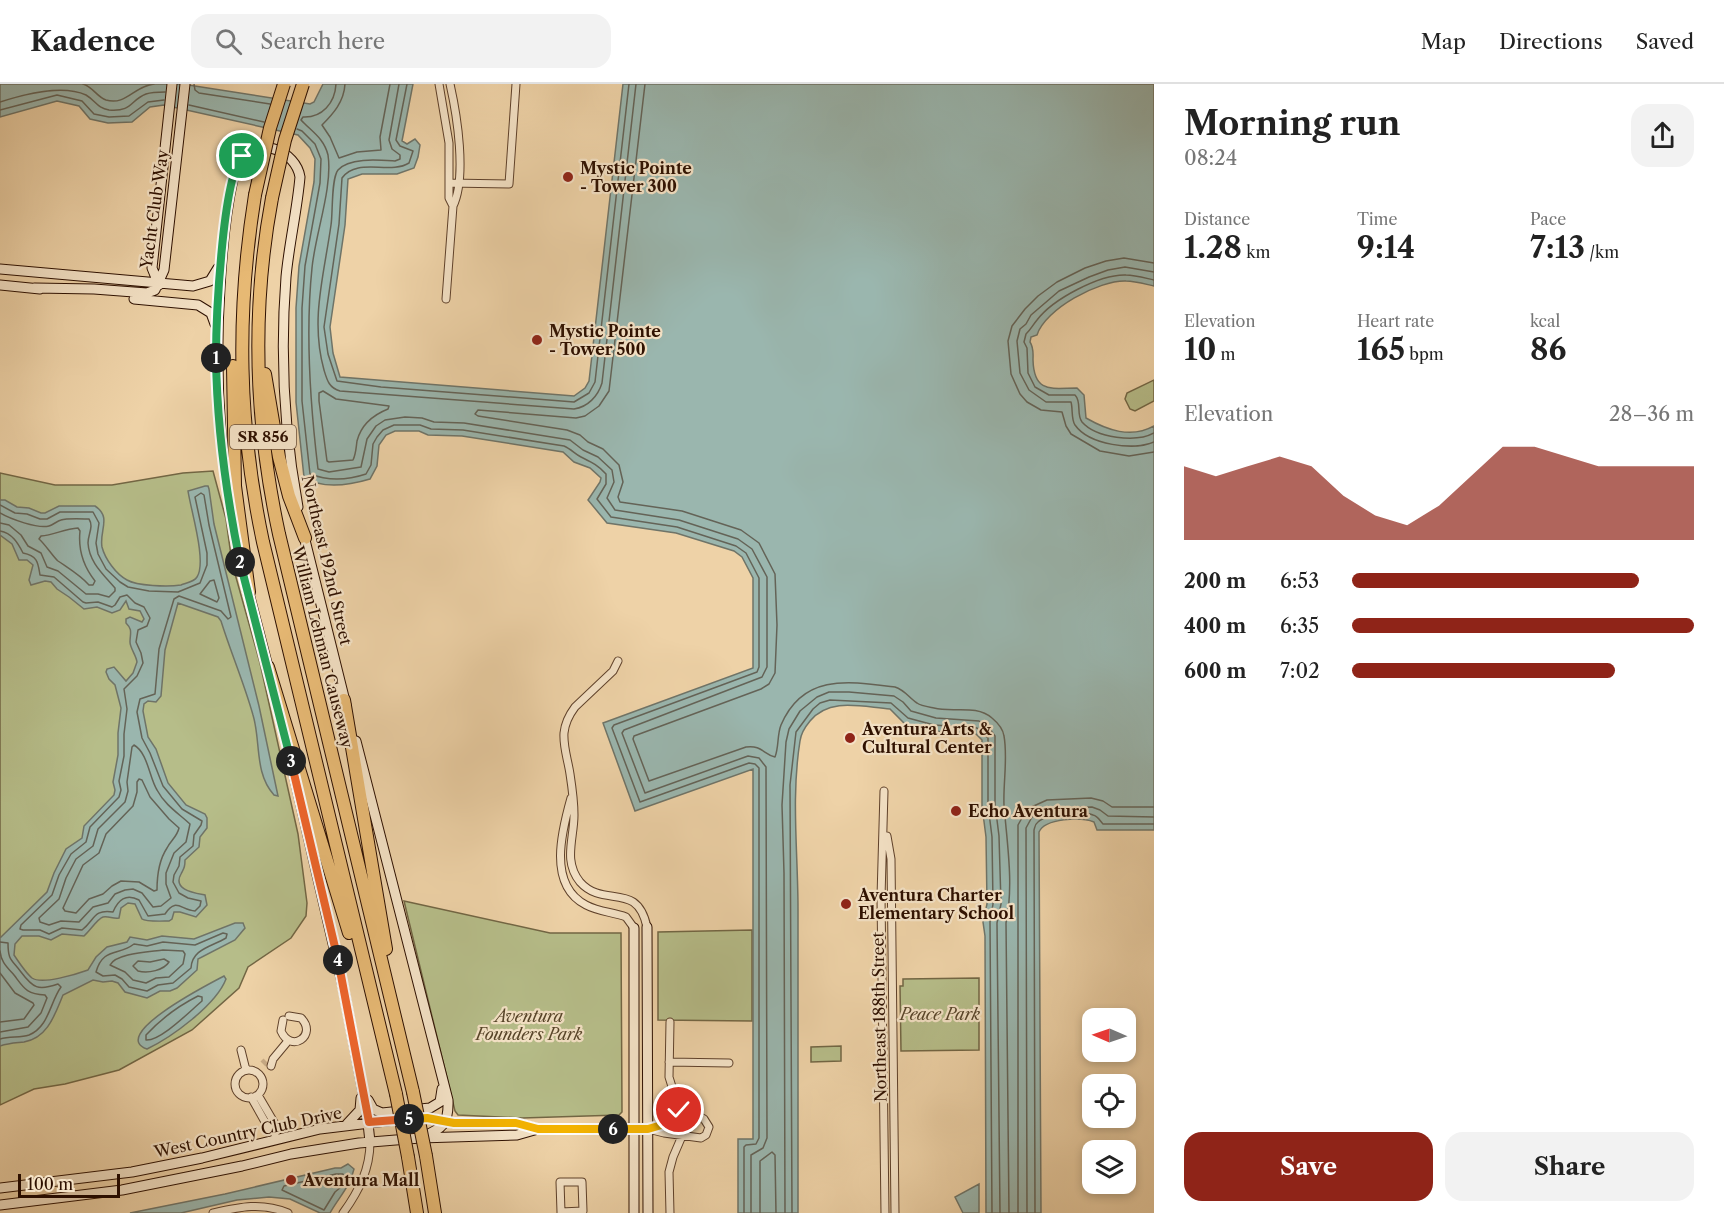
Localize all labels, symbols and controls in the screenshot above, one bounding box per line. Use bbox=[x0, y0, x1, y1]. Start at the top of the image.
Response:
search box bbox=[191, 14, 611, 68]
text: Kadence bbox=[30, 24, 155, 58]
icon: search bbox=[212, 25, 245, 58]
text: Search here bbox=[260, 28, 385, 55]
text: Map bbox=[1421, 29, 1466, 54]
text: Directions bbox=[1499, 29, 1603, 54]
text: Saved bbox=[1636, 29, 1694, 54]
text: Morning run bbox=[1184, 103, 1400, 144]
button: share bbox=[1631, 104, 1694, 167]
pin bbox=[216, 130, 267, 181]
icon: arrive bbox=[225, 139, 258, 172]
text: 08:24 bbox=[1184, 146, 1237, 170]
street label: Yacht Club Way bbox=[136, 147, 172, 271]
place label: Mystic Pointe - Tower 300 bbox=[580, 158, 692, 196]
marker: Mystic Pointe - Tower 300 bbox=[561, 170, 575, 184]
text: Distance bbox=[1184, 209, 1250, 229]
text: Time bbox=[1357, 209, 1397, 229]
text: Pace bbox=[1530, 209, 1566, 229]
text: 1.28 bbox=[1184, 229, 1242, 266]
text: 9:14 bbox=[1357, 229, 1415, 266]
text: 7:13 bbox=[1530, 229, 1585, 266]
text: km bbox=[1242, 242, 1270, 262]
text: /km bbox=[1585, 242, 1619, 262]
text: Elevation bbox=[1184, 311, 1255, 331]
text: Heart rate bbox=[1357, 311, 1434, 331]
text: kcal bbox=[1530, 311, 1560, 331]
place label: Mystic Pointe - Tower 500 bbox=[549, 321, 661, 359]
text: 10 bbox=[1184, 331, 1216, 368]
text: 165 bbox=[1357, 331, 1405, 368]
text: 86 bbox=[1530, 331, 1566, 368]
marker: Mystic Pointe - Tower 500 bbox=[530, 333, 544, 347]
pin: 1 bbox=[201, 343, 231, 373]
text: m bbox=[1216, 344, 1236, 364]
text: bpm bbox=[1405, 344, 1444, 364]
text: 1 bbox=[212, 348, 220, 368]
text: Elevation bbox=[1184, 402, 1273, 426]
text: 28–36 m bbox=[1609, 402, 1694, 426]
road number: SR 856 bbox=[230, 425, 296, 449]
street label: Northeast 192nd Street bbox=[298, 473, 356, 647]
street label: William Lehman Causeway bbox=[288, 543, 358, 751]
pin: 2 bbox=[225, 547, 255, 577]
text: 2 bbox=[235, 552, 245, 572]
text: 200 m bbox=[1184, 569, 1246, 593]
text: 6:53 bbox=[1280, 569, 1319, 593]
text: 400 m bbox=[1184, 614, 1246, 638]
text: 6:35 bbox=[1280, 614, 1319, 638]
text: 600 m bbox=[1184, 659, 1246, 683]
text: 7:02 bbox=[1280, 659, 1320, 683]
place label: Aventura Arts & Cultural Center bbox=[861, 719, 992, 757]
marker: Aventura Arts & Cultural Center bbox=[843, 731, 857, 745]
pin: 3 bbox=[276, 746, 306, 776]
text: 3 bbox=[286, 751, 296, 771]
place label: Echo Aventura bbox=[968, 801, 1089, 821]
marker: Echo Aventura bbox=[949, 804, 963, 818]
place label: Aventura Charter Elementary School bbox=[857, 885, 1014, 923]
marker: Aventura Charter Elementary School bbox=[839, 897, 853, 911]
street label: Northeast 188th Street bbox=[868, 931, 890, 1102]
pin: 4 bbox=[323, 945, 353, 975]
text: 4 bbox=[333, 950, 343, 970]
park label: Peace Park bbox=[898, 1004, 981, 1024]
park label: Aventura Founders Park bbox=[474, 1006, 583, 1044]
north arrow bbox=[1082, 1008, 1136, 1062]
map controls bbox=[1082, 1008, 1136, 1194]
button: locate bbox=[1082, 1074, 1136, 1128]
pin bbox=[653, 1084, 704, 1135]
icon: check bbox=[662, 1093, 695, 1126]
street label: West Country Club Drive bbox=[151, 1102, 344, 1162]
pin: 5 bbox=[394, 1104, 424, 1134]
text: 5 bbox=[405, 1109, 413, 1129]
pin: 6 bbox=[598, 1114, 628, 1144]
text: 6 bbox=[608, 1119, 618, 1139]
button: Save bbox=[1184, 1132, 1433, 1201]
button: Share bbox=[1445, 1132, 1694, 1201]
button: layers bbox=[1082, 1140, 1136, 1194]
place label: Aventura Mall bbox=[302, 1170, 420, 1190]
scale bar bbox=[18, 1171, 120, 1198]
marker: Aventura Mall bbox=[284, 1173, 298, 1187]
text: 100 m bbox=[27, 1174, 73, 1194]

